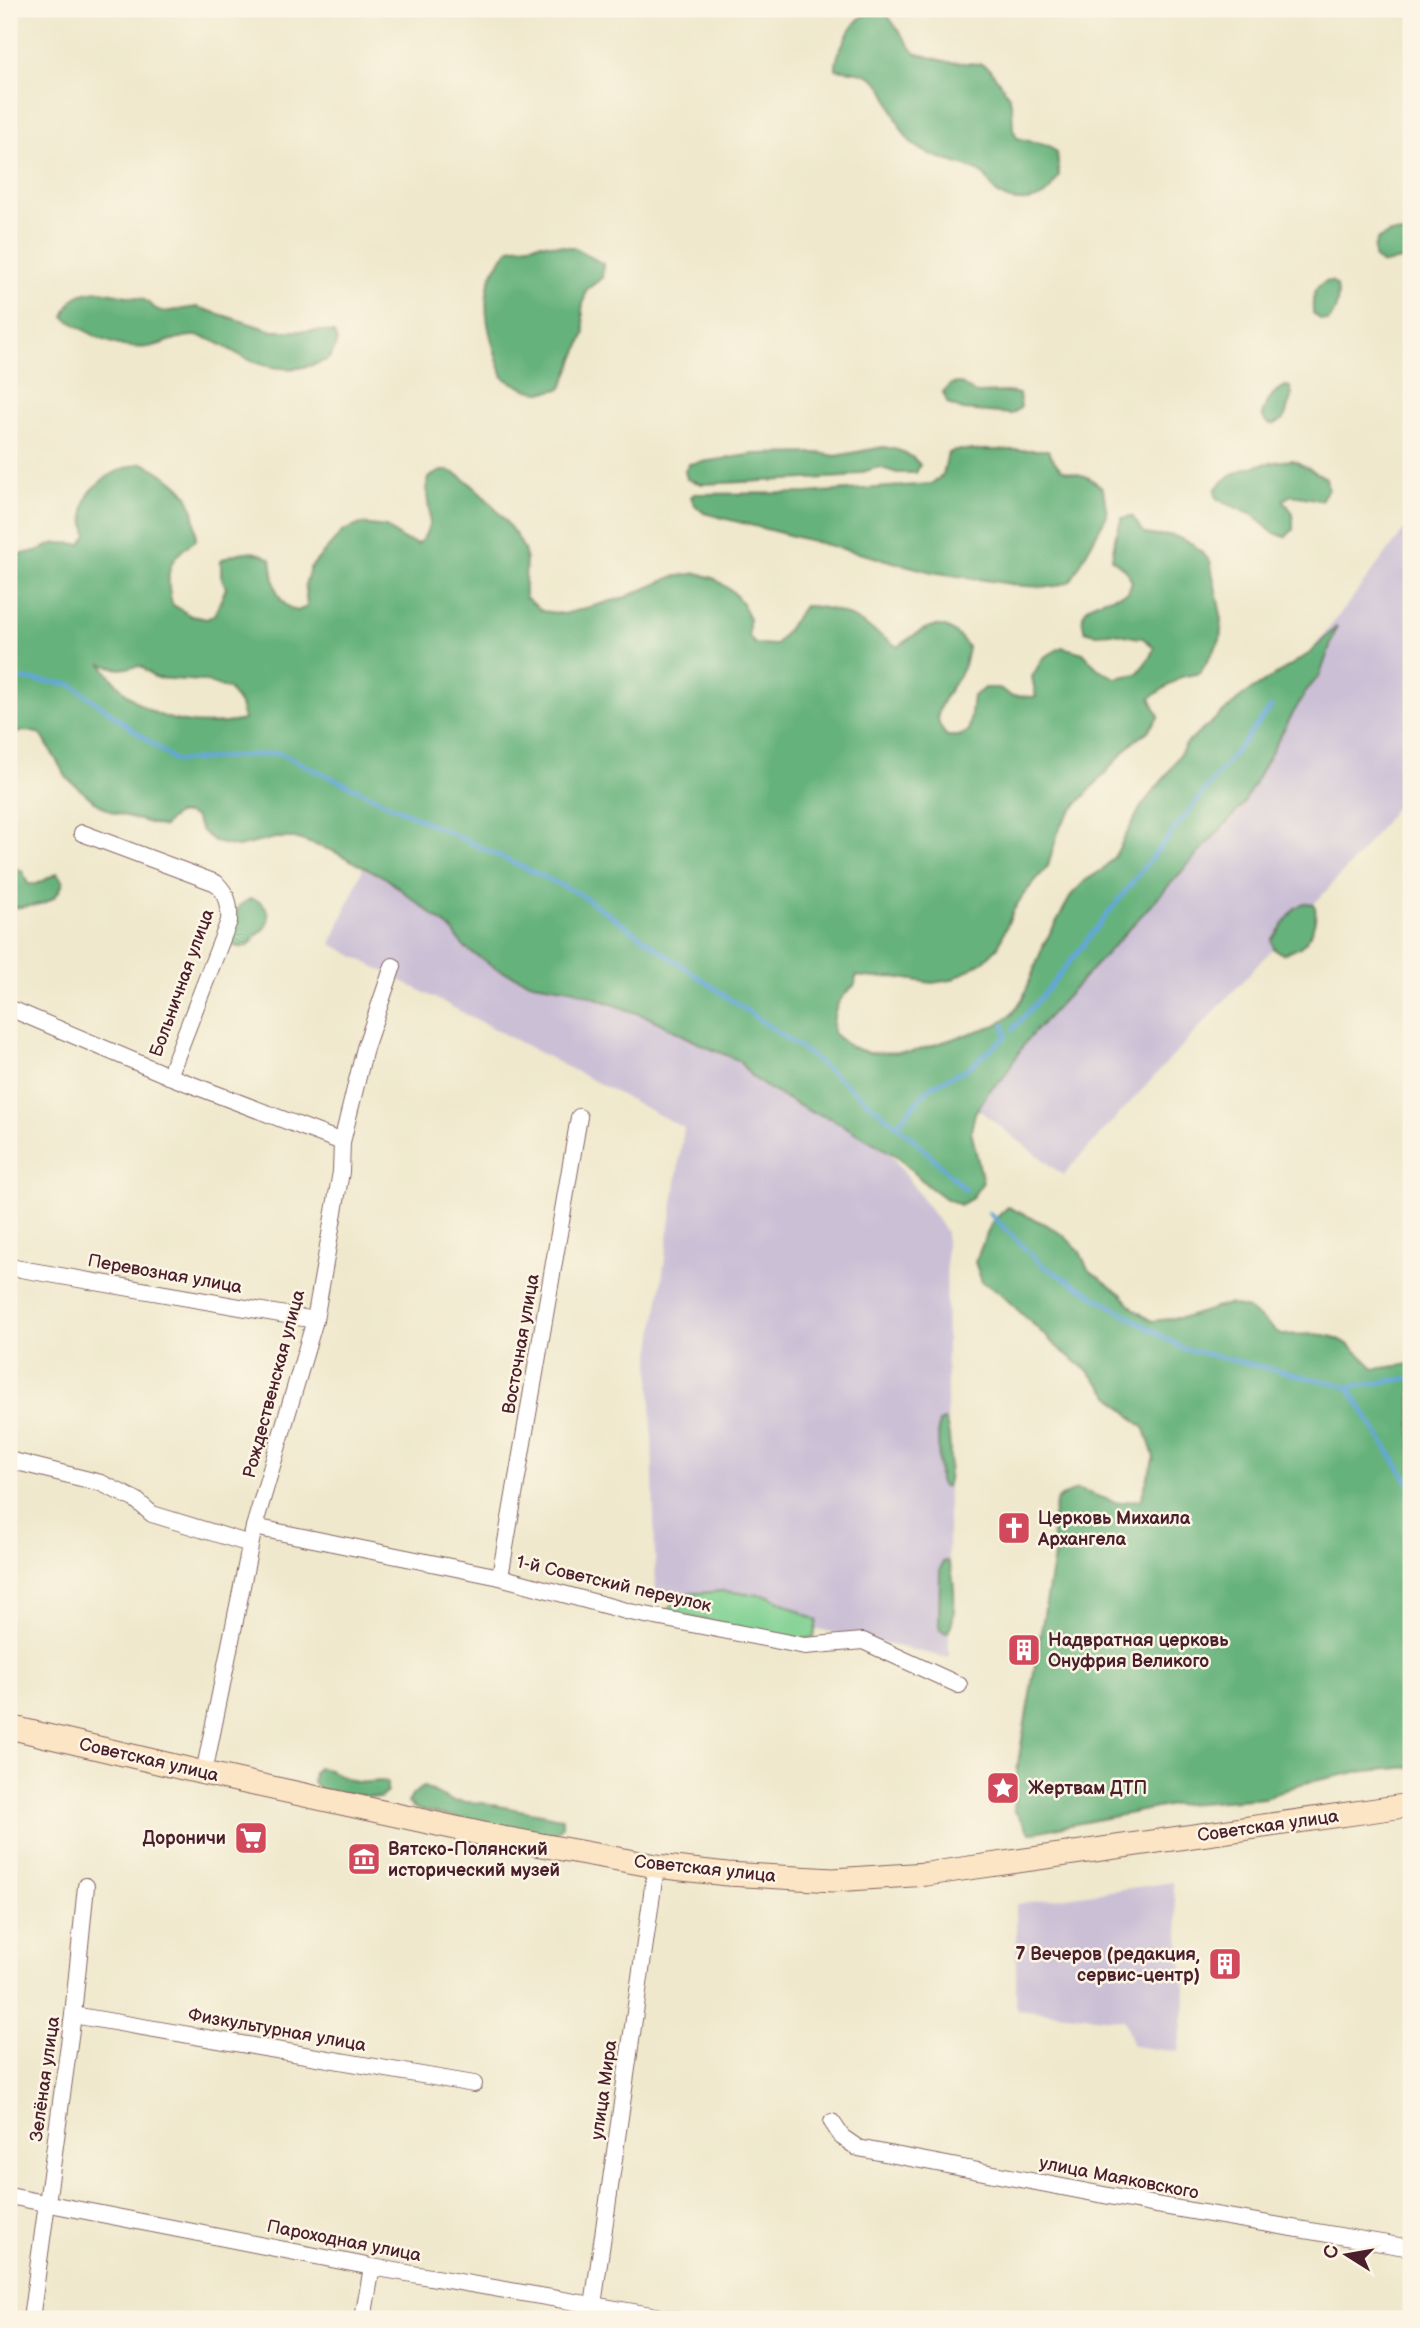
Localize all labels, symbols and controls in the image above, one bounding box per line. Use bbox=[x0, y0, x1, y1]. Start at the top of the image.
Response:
street label: Больничная улица bbox=[145, 906, 219, 1060]
street label: Перевозная улица bbox=[86, 1250, 244, 1298]
street label: Восточная улица bbox=[498, 1272, 544, 1416]
street label: Рождественская улица bbox=[239, 1287, 309, 1481]
place label: Церковь Михаила Архангела bbox=[1037, 1508, 1191, 1550]
church icon: Церковь Михаила Архангела bbox=[995, 1509, 1033, 1547]
street label: 1-й Советский переулок bbox=[514, 1551, 714, 1617]
place label: Надвратная церковь Онуфрия Великого bbox=[1048, 1630, 1229, 1672]
building icon: Надвратная церковь Онуфрия Великого bbox=[1005, 1631, 1043, 1669]
street label: Советская улица bbox=[77, 1734, 221, 1786]
place icon: Жертвам ДТП bbox=[984, 1769, 1022, 1807]
place label: Жертвам ДТП bbox=[1028, 1778, 1147, 1799]
street label: Советская улица bbox=[1196, 1806, 1340, 1846]
supermarket icon: Дороничи bbox=[232, 1819, 270, 1857]
place label: Дороничи bbox=[143, 1828, 226, 1849]
place label: Вятско-Полянский исторический музей bbox=[388, 1839, 560, 1881]
museum icon: Вятско-Полянский исторический музей bbox=[345, 1840, 383, 1878]
street label: Советская улица bbox=[633, 1851, 777, 1887]
place label: 7 Вечеров (редакция, сервис-центр) bbox=[1015, 1944, 1200, 1986]
building icon: 7 Вечеров (редакция, сервис-центр) bbox=[1206, 1945, 1244, 1983]
street label: Физкультурная улица bbox=[186, 2004, 368, 2056]
street label: Зелёная улица bbox=[26, 2015, 64, 2143]
street label: улица Мира bbox=[587, 2038, 621, 2141]
street label: улица Маяковского bbox=[1038, 2152, 1200, 2204]
street label: Пароходная улица bbox=[265, 2216, 423, 2266]
north arrow bbox=[1312, 2220, 1382, 2290]
text: С bbox=[1319, 2243, 1344, 2261]

